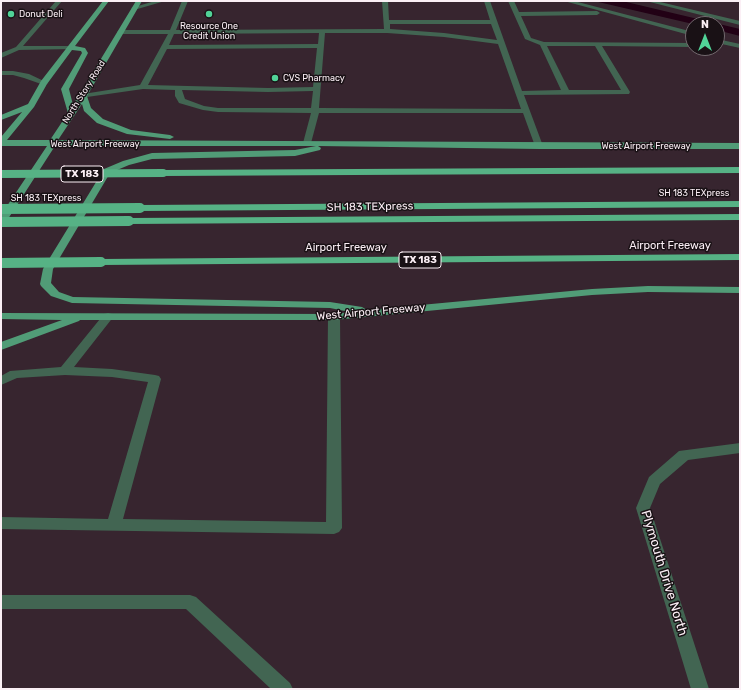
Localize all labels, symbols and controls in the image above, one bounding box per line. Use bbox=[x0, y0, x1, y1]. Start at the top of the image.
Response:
marker: Donut Deli bbox=[6, 9, 16, 19]
place label: Donut Deli bbox=[19, 9, 63, 19]
marker: Resource One Credit Union bbox=[204, 9, 214, 19]
north arrow bbox=[685, 16, 725, 56]
text: N bbox=[701, 18, 709, 31]
place label: Resource One Credit Union bbox=[180, 21, 238, 42]
street label: North Story Road bbox=[60, 59, 108, 125]
marker: CVS Pharmacy bbox=[270, 73, 280, 83]
place label: CVS Pharmacy bbox=[283, 73, 345, 83]
street label: West Airport Freeway bbox=[50, 139, 140, 149]
street label: West Airport Freeway bbox=[601, 141, 691, 151]
road number: TX 183 bbox=[61, 166, 103, 182]
street label: SH 183 TEXpress bbox=[659, 188, 729, 198]
street label: SH 183 TEXpress bbox=[11, 193, 81, 203]
street label: SH 183 TEXpress bbox=[327, 200, 413, 214]
street label: Airport Freeway bbox=[629, 239, 711, 253]
street label: Airport Freeway bbox=[305, 241, 387, 255]
road number: TX 183 bbox=[399, 252, 441, 268]
street label: West Airport Freeway bbox=[316, 301, 426, 323]
street label: Plymouth Drive North bbox=[637, 508, 691, 638]

